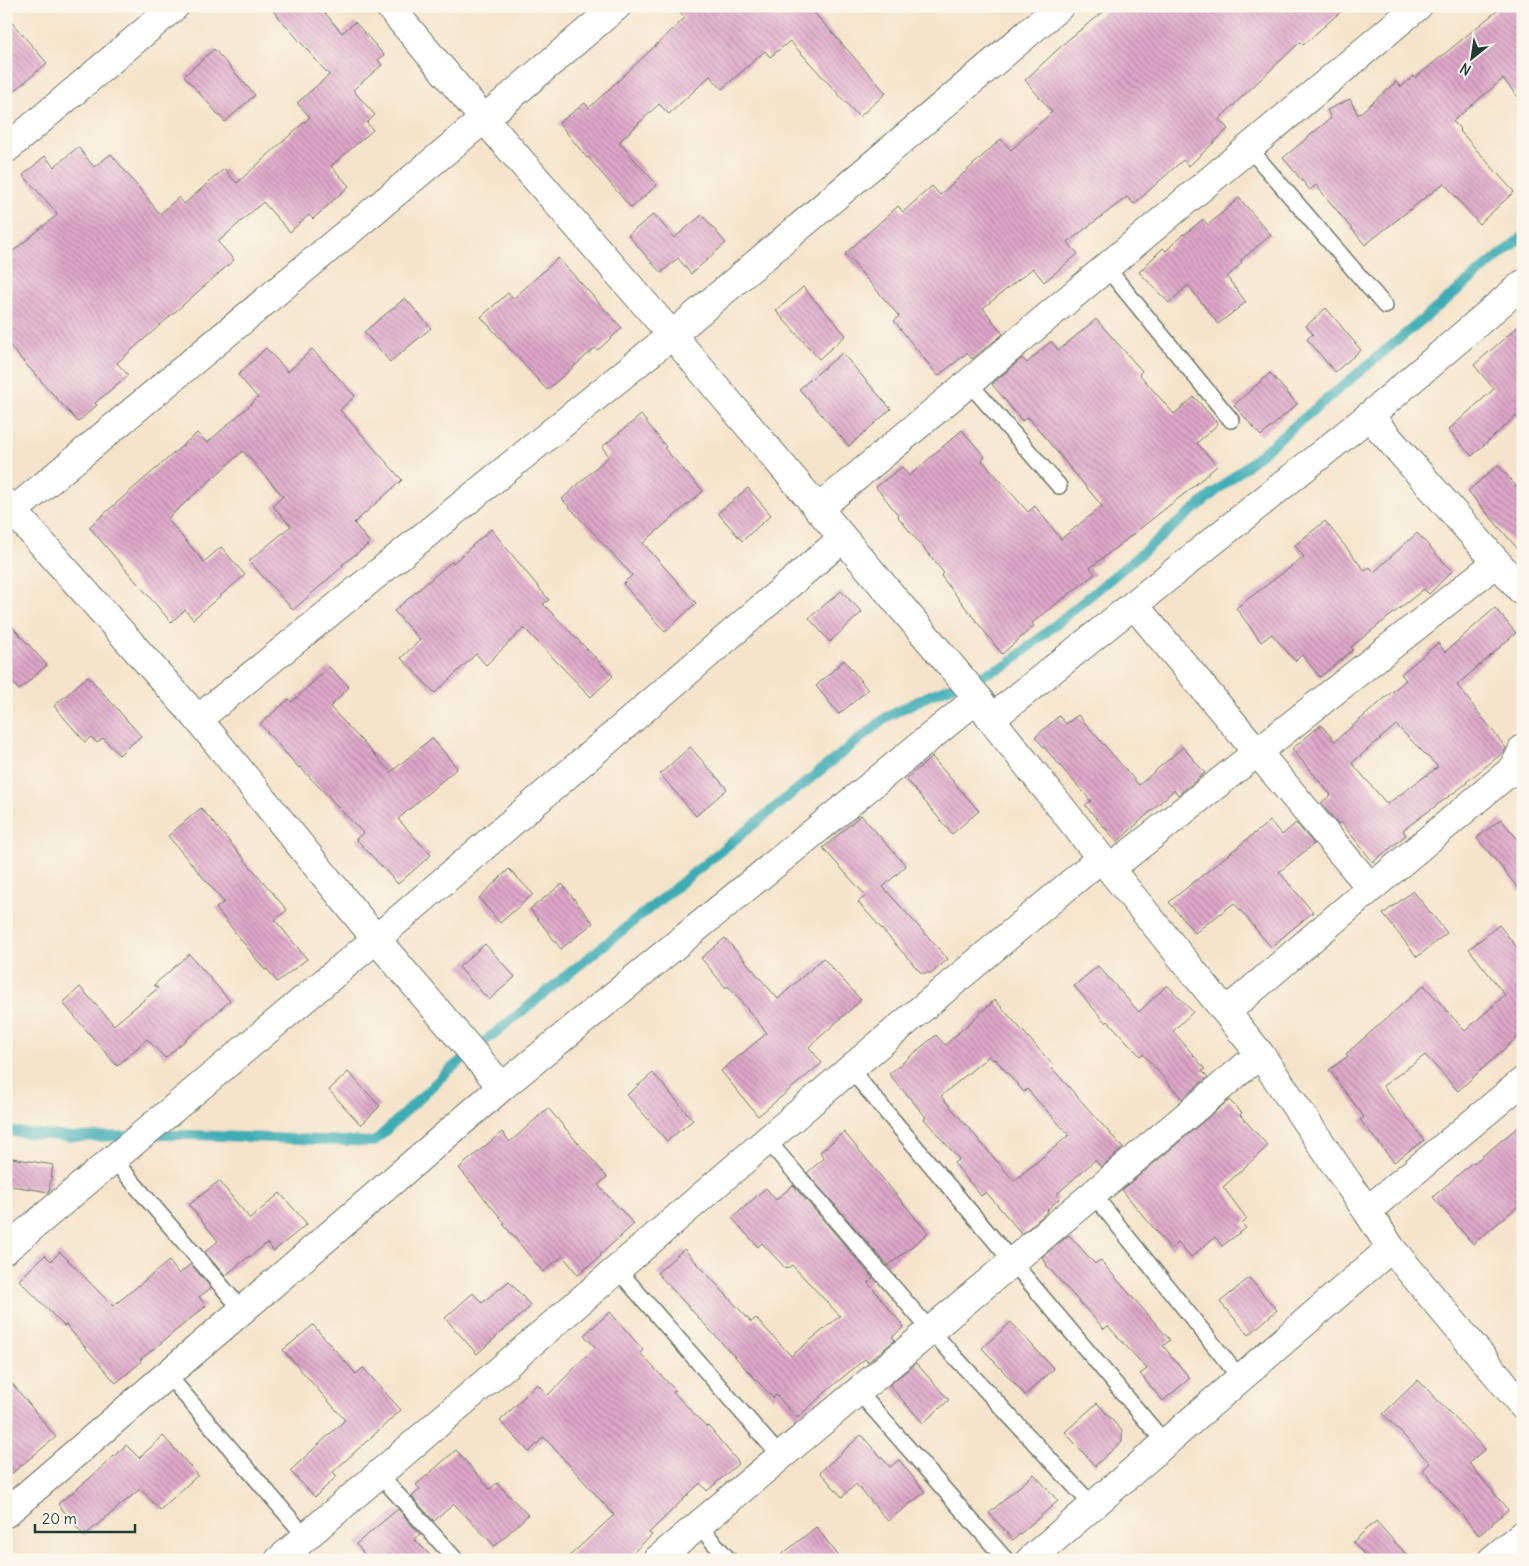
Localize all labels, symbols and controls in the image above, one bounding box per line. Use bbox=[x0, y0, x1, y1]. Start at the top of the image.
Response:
north arrow bbox=[1446, 32, 1496, 82]
text: N bbox=[1457, 59, 1474, 79]
scale bar bbox=[35, 1501, 135, 1533]
text: 20 m bbox=[42, 1509, 77, 1528]

